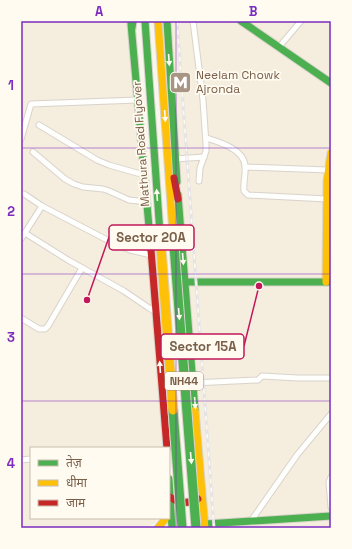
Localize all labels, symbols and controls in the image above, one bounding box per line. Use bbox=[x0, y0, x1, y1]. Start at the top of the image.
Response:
text: A bbox=[95, 3, 104, 20]
text: B bbox=[249, 3, 258, 20]
one-way arrow bbox=[166, 54, 172, 67]
place label: Neelam Chowk Ajronda bbox=[196, 67, 280, 97]
metro station icon: Neelam Chowk Ajronda bbox=[168, 69, 194, 95]
text: 1 bbox=[8, 77, 14, 94]
street label: Mathura Road Flyover bbox=[129, 80, 153, 207]
one-way arrow bbox=[161, 110, 168, 122]
one-way arrow bbox=[154, 189, 161, 201]
text: 2 bbox=[7, 203, 15, 220]
callout: Sector 20A bbox=[109, 225, 194, 250]
text: Sector 20A bbox=[116, 229, 186, 246]
one-way arrow bbox=[179, 253, 186, 265]
one-way arrow bbox=[176, 308, 183, 320]
text: 3 bbox=[7, 329, 15, 346]
callout: Sector 15A bbox=[161, 334, 244, 359]
text: Sector 15A bbox=[170, 338, 237, 355]
one-way arrow bbox=[157, 361, 164, 373]
road number: NH44 bbox=[165, 372, 203, 390]
one-way arrow bbox=[191, 397, 198, 409]
legend bbox=[30, 447, 170, 519]
one-way arrow bbox=[187, 452, 194, 464]
text: 4 bbox=[7, 455, 15, 472]
text: तेज़ bbox=[66, 455, 83, 471]
text: धीमा bbox=[66, 475, 88, 491]
text: जाम bbox=[66, 495, 86, 511]

